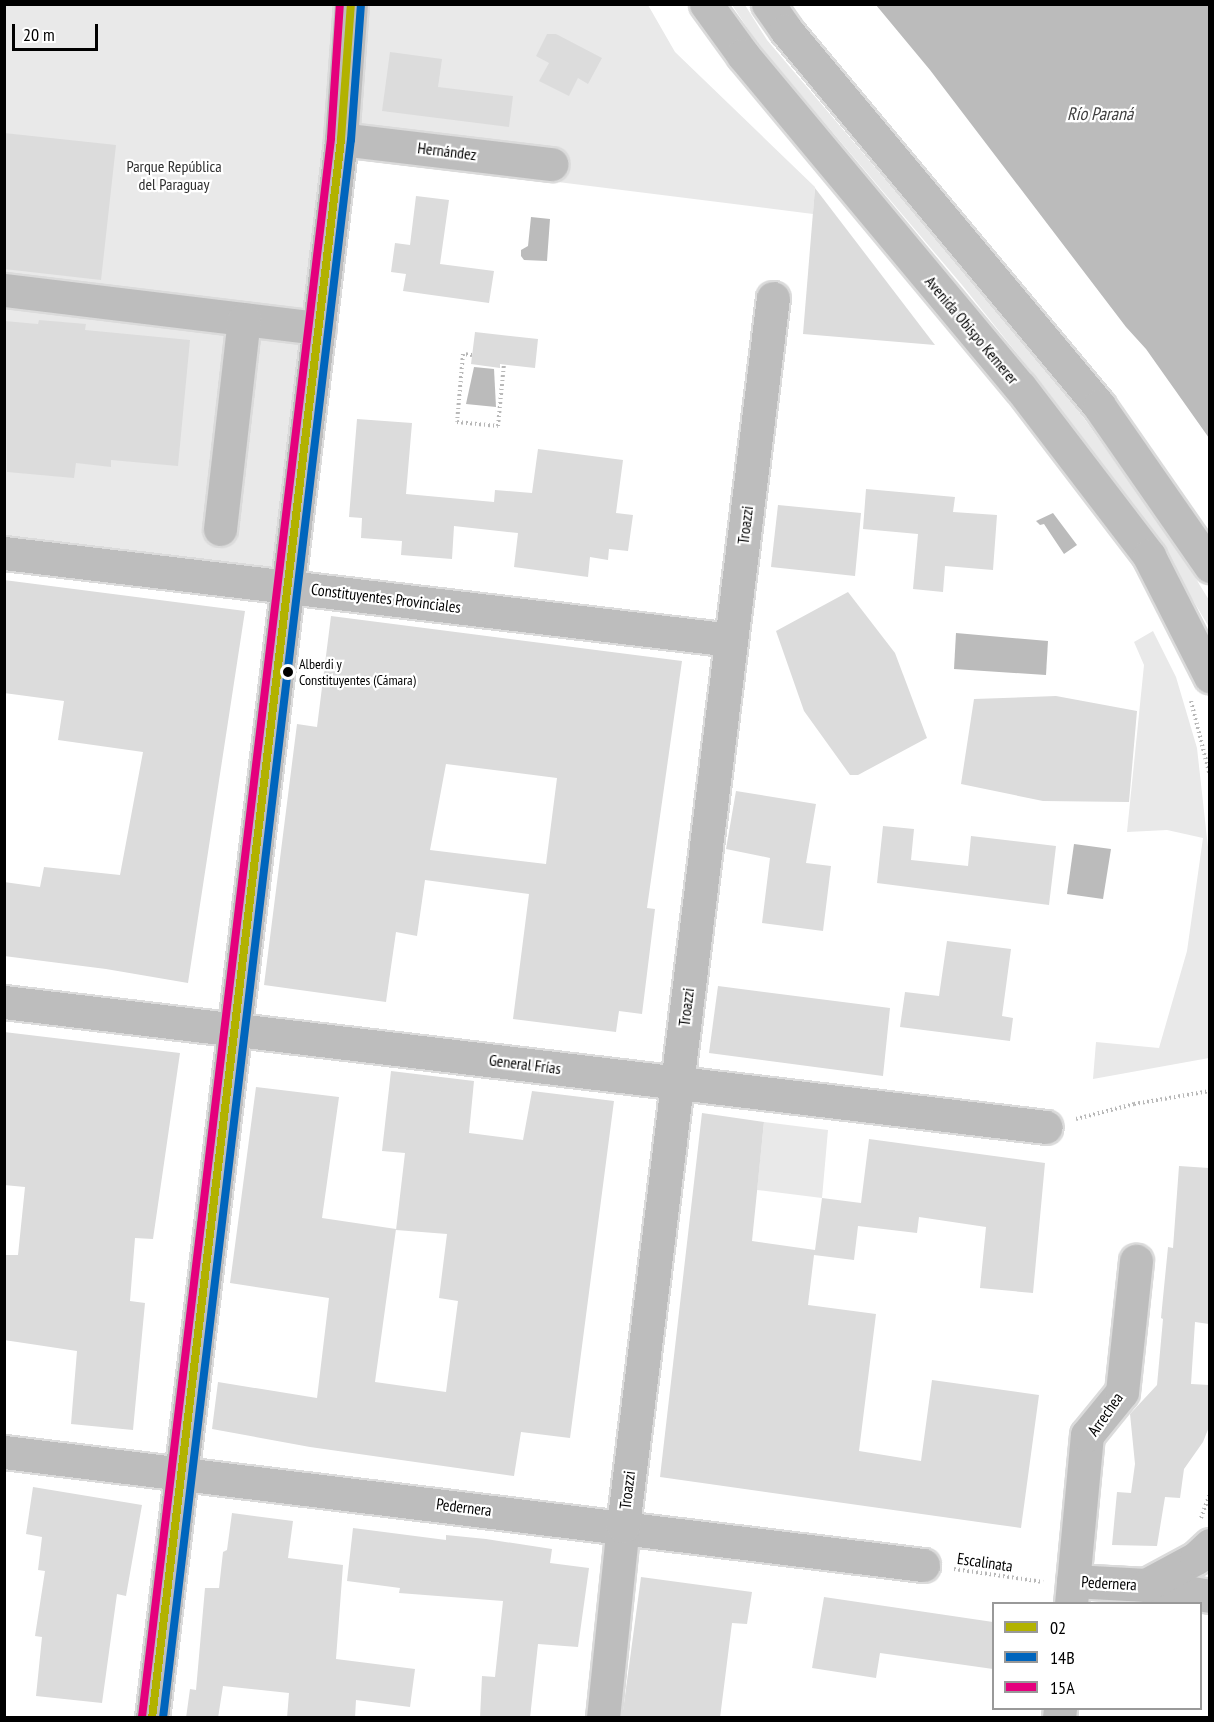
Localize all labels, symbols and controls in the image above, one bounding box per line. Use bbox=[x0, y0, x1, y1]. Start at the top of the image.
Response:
scale bar bbox=[15, 12, 100, 50]
text: 20 m bbox=[23, 23, 55, 46]
water label: Río Paraná bbox=[1067, 103, 1133, 125]
street label: Hernández bbox=[416, 138, 478, 164]
park label: Parque República del Paraguay bbox=[126, 156, 222, 194]
street label: Avenida Obispo Kemerer bbox=[921, 272, 1023, 388]
street label: Troazzi bbox=[733, 505, 757, 545]
street label: Constituyentes Provinciales bbox=[310, 579, 462, 617]
place label: Alberdi y Constituyentes (Cámara) bbox=[299, 656, 416, 688]
marker: Alberdi y Constituyentes (Cámara) bbox=[282, 666, 294, 678]
street label: Troazzi bbox=[674, 987, 698, 1027]
street label: General Frías bbox=[488, 1050, 562, 1078]
street label: Arrechea bbox=[1083, 1389, 1127, 1439]
street label: Troazzi bbox=[615, 1470, 639, 1510]
street label: Pedernera bbox=[435, 1494, 493, 1520]
street label: Escalinata bbox=[956, 1549, 1014, 1575]
street label: Pedernera bbox=[1081, 1572, 1137, 1594]
legend bbox=[992, 1602, 1202, 1710]
text: 02 bbox=[1050, 1616, 1066, 1639]
text: 14B bbox=[1050, 1646, 1075, 1669]
text: 15A bbox=[1050, 1676, 1075, 1699]

